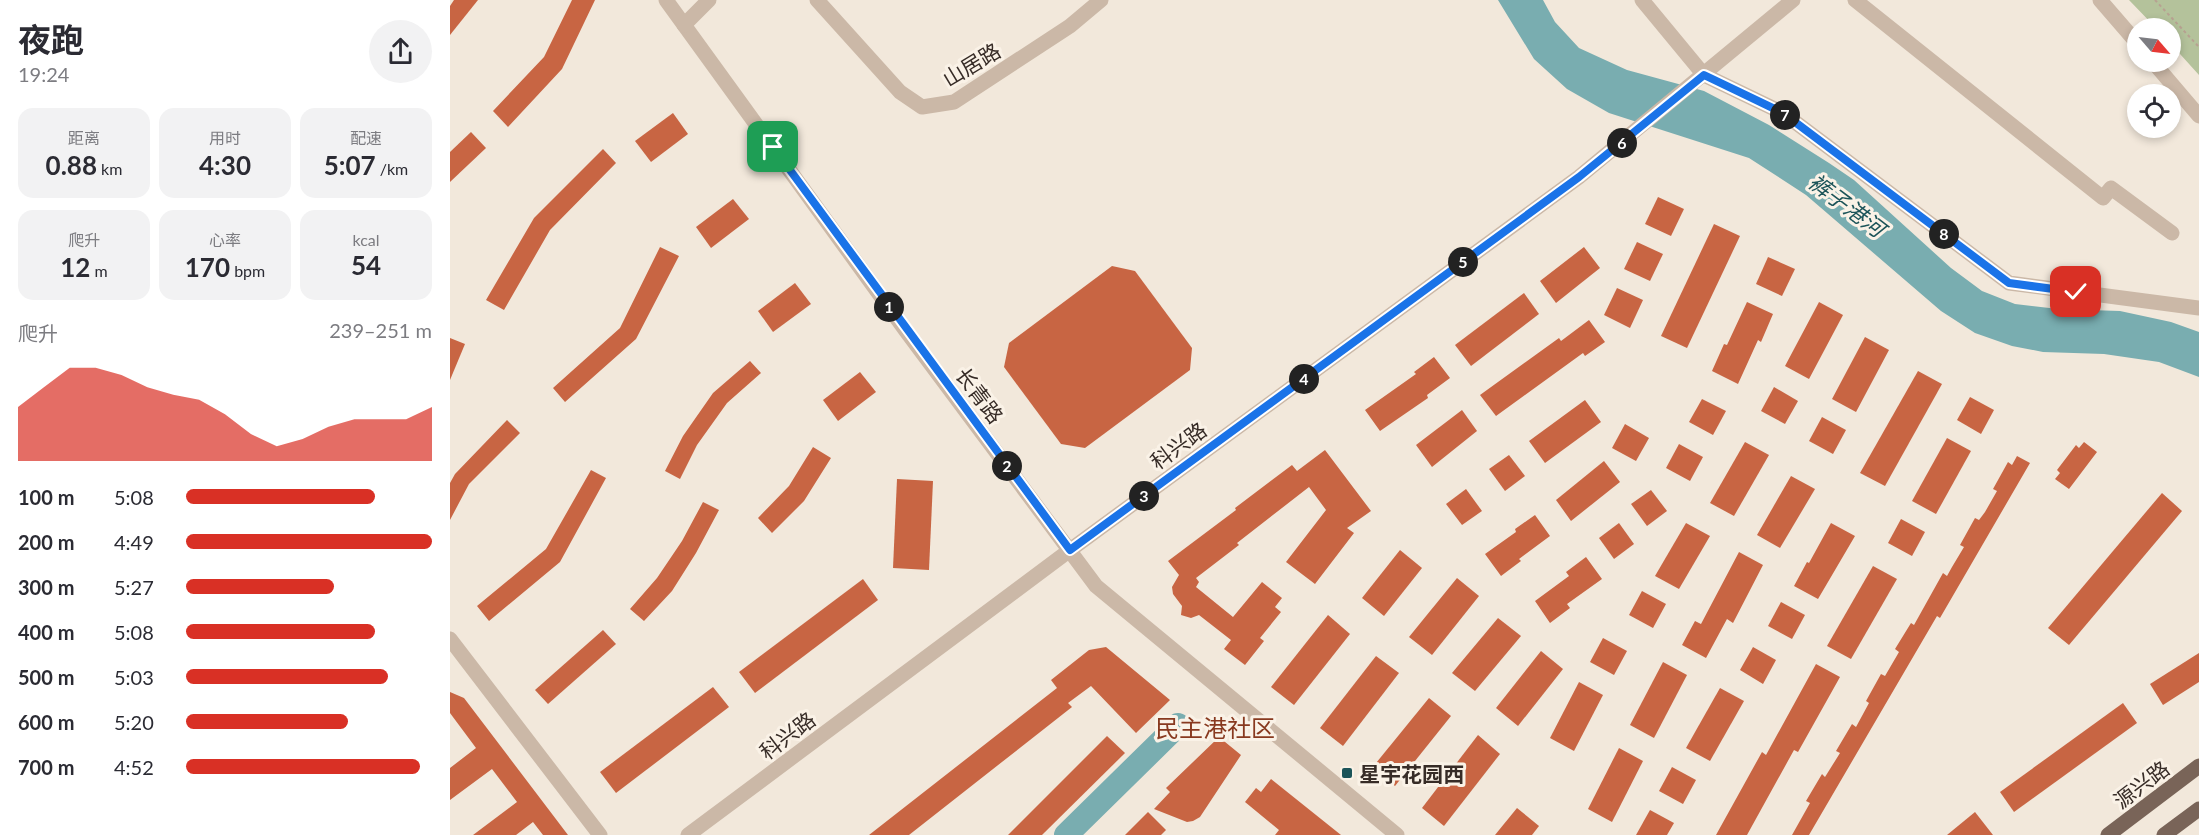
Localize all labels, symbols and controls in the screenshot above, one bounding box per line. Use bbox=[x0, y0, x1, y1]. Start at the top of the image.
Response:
north arrow bbox=[2127, 18, 2181, 72]
map controls bbox=[2127, 18, 2181, 138]
text: 夜跑 bbox=[18, 19, 84, 59]
button: share bbox=[369, 20, 432, 83]
street label: 山居路 bbox=[938, 37, 1004, 91]
text: 19:24 bbox=[18, 62, 69, 86]
button: locate bbox=[2127, 84, 2181, 138]
pin: 7 bbox=[1770, 100, 1800, 130]
text: 7 bbox=[1780, 105, 1790, 124]
pin bbox=[747, 121, 798, 172]
text: 距离 bbox=[68, 128, 100, 147]
text: 用时 bbox=[209, 128, 241, 147]
text: 配速 bbox=[350, 128, 382, 147]
pin: 6 bbox=[1607, 128, 1637, 158]
icon: arrive bbox=[756, 130, 789, 163]
text: 6 bbox=[1617, 133, 1627, 152]
text: 0.88 bbox=[46, 149, 97, 181]
text: 4:30 bbox=[199, 149, 251, 181]
text: 5:07 bbox=[324, 149, 376, 181]
text: km bbox=[97, 159, 122, 178]
text: /km bbox=[376, 159, 408, 178]
water label: 裤子港河 bbox=[1804, 168, 1893, 245]
pin: 8 bbox=[1929, 219, 1959, 249]
text: 8 bbox=[1939, 224, 1949, 243]
text: 爬升 bbox=[68, 230, 100, 249]
text: 心率 bbox=[209, 230, 241, 249]
text: kcal bbox=[352, 230, 380, 249]
pin: 5 bbox=[1448, 247, 1478, 277]
text: 54 bbox=[351, 249, 381, 281]
text: 12 bbox=[60, 251, 90, 283]
text: 170 bbox=[185, 251, 230, 283]
text: 5 bbox=[1458, 252, 1468, 271]
text: m bbox=[90, 261, 108, 280]
text: bpm bbox=[230, 261, 265, 280]
pin bbox=[2050, 266, 2101, 317]
icon: check bbox=[2059, 275, 2092, 308]
pin: 1 bbox=[874, 292, 904, 322]
text: 1 bbox=[884, 297, 894, 316]
text: 239–251 m bbox=[329, 318, 432, 342]
text: 爬升 bbox=[18, 321, 58, 345]
street label: 长青路 bbox=[951, 362, 1009, 428]
pin: 4 bbox=[1289, 364, 1319, 394]
text: 4 bbox=[1299, 369, 1309, 388]
street label: 科兴路 bbox=[1145, 416, 1211, 474]
pin: 2 bbox=[992, 451, 1022, 481]
text: 2 bbox=[1002, 456, 1012, 475]
pin: 3 bbox=[1129, 481, 1159, 511]
text: 100 m bbox=[18, 485, 74, 509]
text: 5:08 bbox=[114, 485, 154, 509]
text: 3 bbox=[1139, 486, 1149, 505]
text: 200 m bbox=[18, 530, 74, 554]
text: 4:49 bbox=[114, 530, 154, 554]
text: 300 m bbox=[18, 575, 74, 599]
text: 5:27 bbox=[114, 575, 154, 599]
text: 400 m bbox=[18, 620, 74, 644]
text: 5:08 bbox=[114, 620, 154, 644]
text: 500 m bbox=[18, 665, 74, 689]
text: 5:03 bbox=[114, 665, 154, 689]
street label: 科兴路 bbox=[754, 706, 820, 764]
text: 600 m bbox=[18, 710, 74, 734]
text: 5:20 bbox=[114, 710, 154, 734]
district label: 民主港社区 bbox=[1155, 713, 1275, 742]
text: 700 m bbox=[18, 755, 74, 779]
text: 4:52 bbox=[114, 755, 154, 779]
street label: 源兴路 bbox=[2108, 755, 2174, 813]
place label: 星宇花园西 bbox=[1359, 761, 1464, 786]
marker: 星宇花园西 bbox=[1340, 766, 1354, 780]

